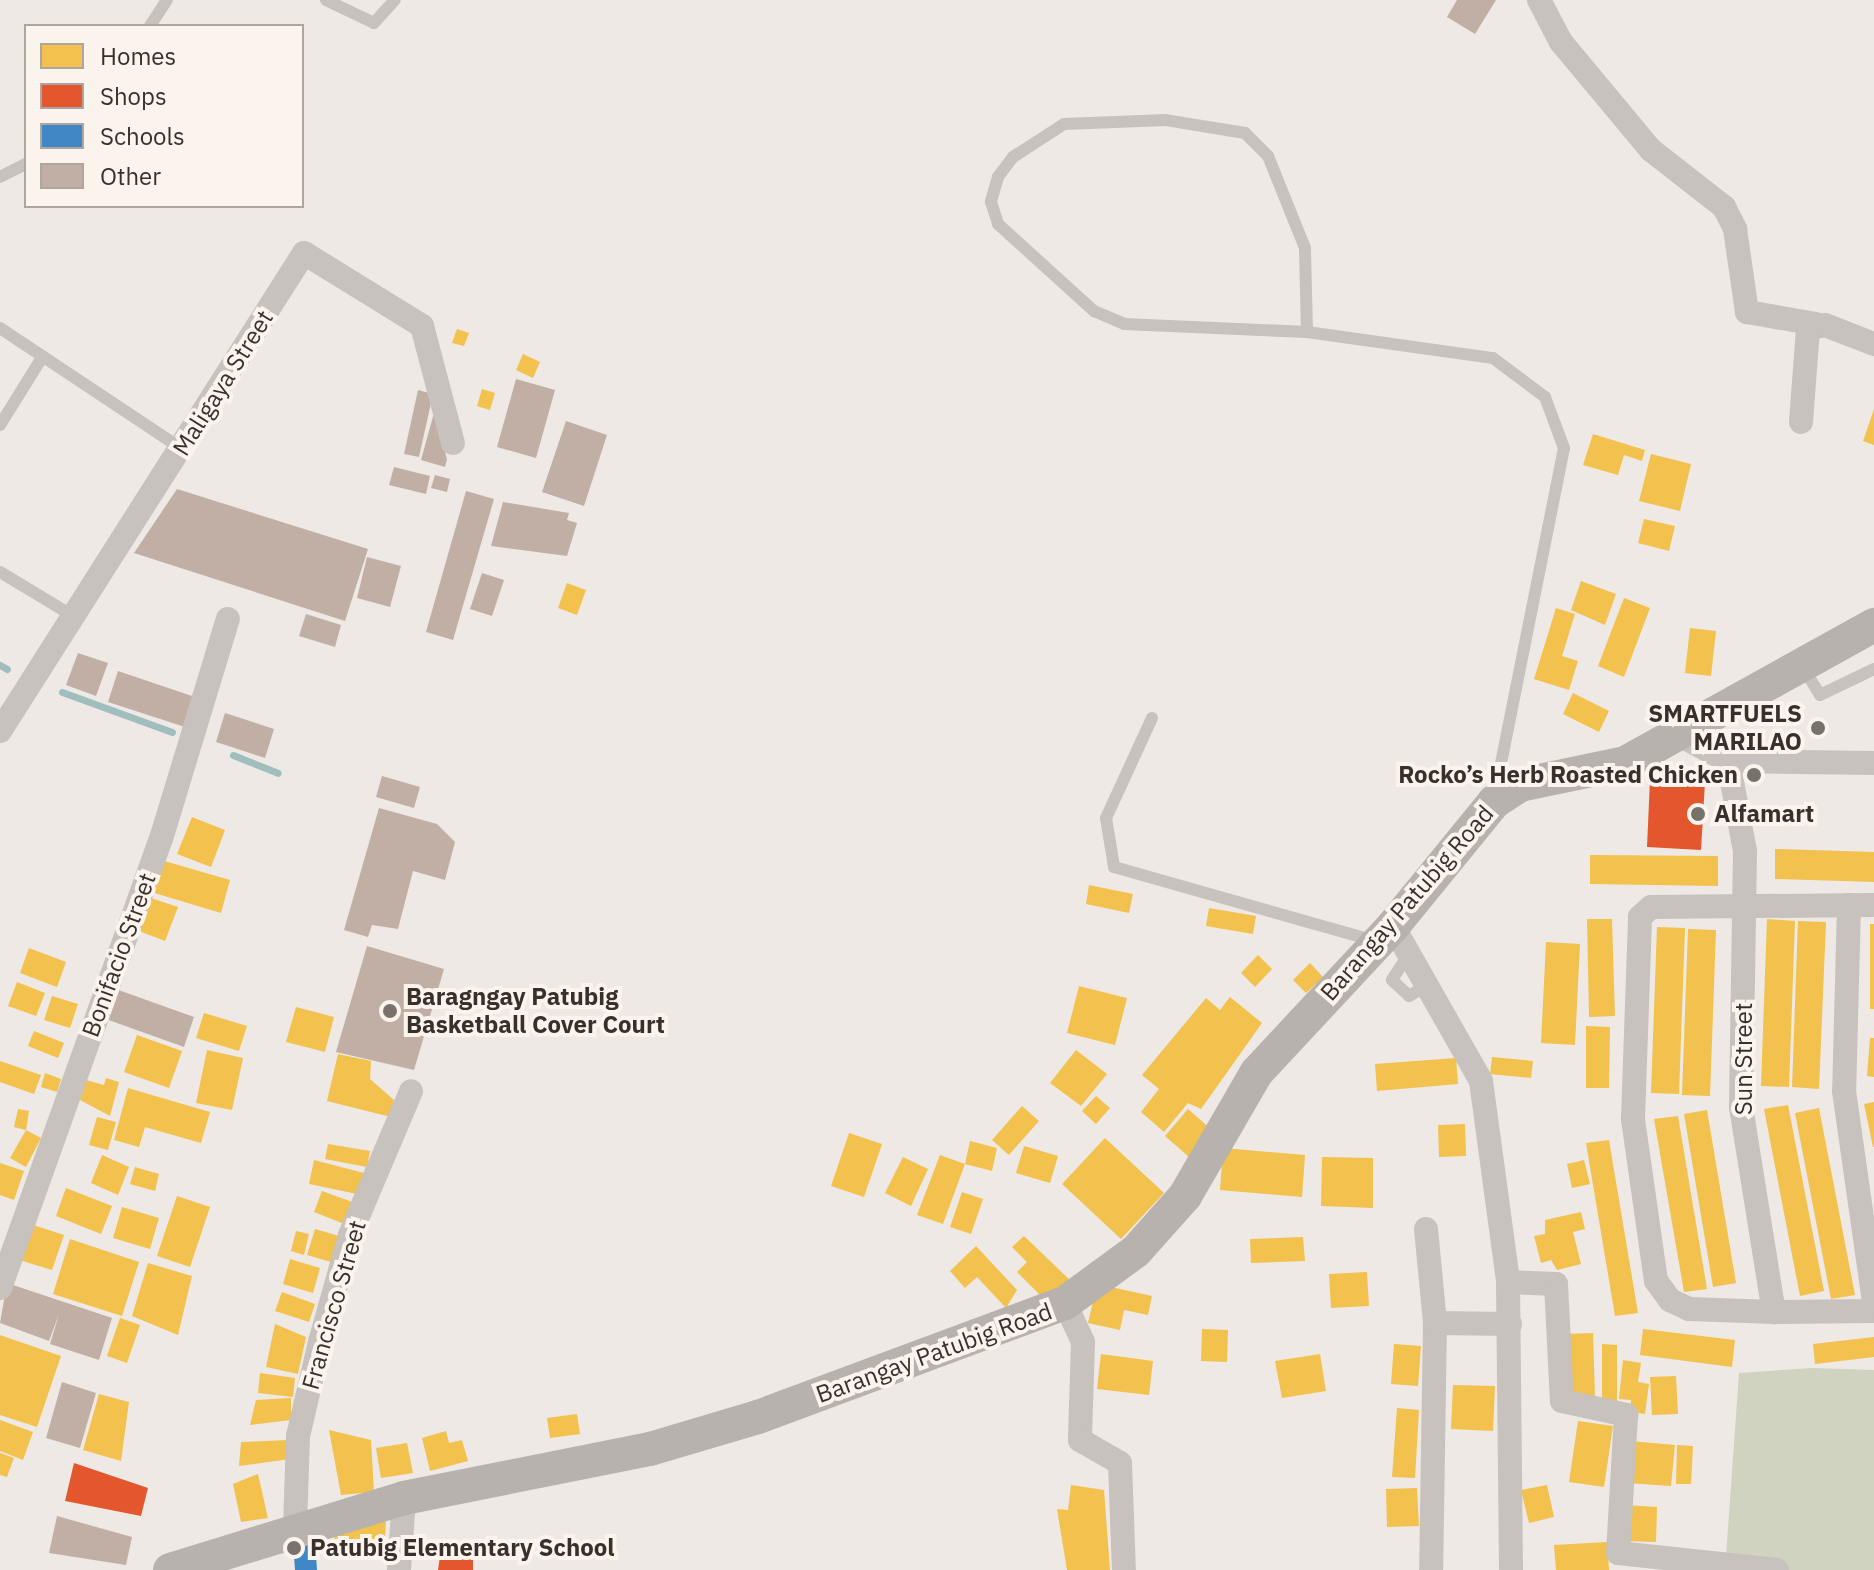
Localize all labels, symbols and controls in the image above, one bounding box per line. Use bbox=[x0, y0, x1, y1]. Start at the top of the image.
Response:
legend bbox=[24, 24, 304, 208]
text: Homes bbox=[100, 40, 176, 72]
text: Shops bbox=[100, 80, 167, 112]
text: Schools bbox=[100, 120, 185, 152]
text: Other bbox=[100, 160, 161, 192]
street label: Maligaya Street bbox=[167, 305, 279, 461]
place label: SMARTFUELS MARILAO bbox=[1648, 700, 1802, 756]
marker: SMARTFUELS MARILAO bbox=[1809, 719, 1827, 737]
place label: Rocko’s Herb Roasted Chicken bbox=[1398, 761, 1738, 789]
marker: Rocko’s Herb Roasted Chicken bbox=[1745, 766, 1763, 784]
street label: Barangay Patubig Road bbox=[1314, 800, 1500, 1006]
place label: Alfamart bbox=[1714, 800, 1814, 828]
marker: Alfamart bbox=[1689, 805, 1707, 823]
street label: Bonifacio Street bbox=[76, 869, 162, 1041]
place label: Baragngay Patubig Basketball Cover Court bbox=[406, 983, 665, 1039]
marker: Baragngay Patubig Basketball Cover Court bbox=[381, 1002, 399, 1020]
street label: Sun Street bbox=[1730, 1003, 1758, 1115]
street label: Francisco Street bbox=[296, 1217, 372, 1393]
street label: Barangay Patubig Road bbox=[812, 1297, 1056, 1409]
place label: Patubig Elementary School bbox=[310, 1534, 615, 1562]
marker: Patubig Elementary School bbox=[285, 1539, 303, 1557]

